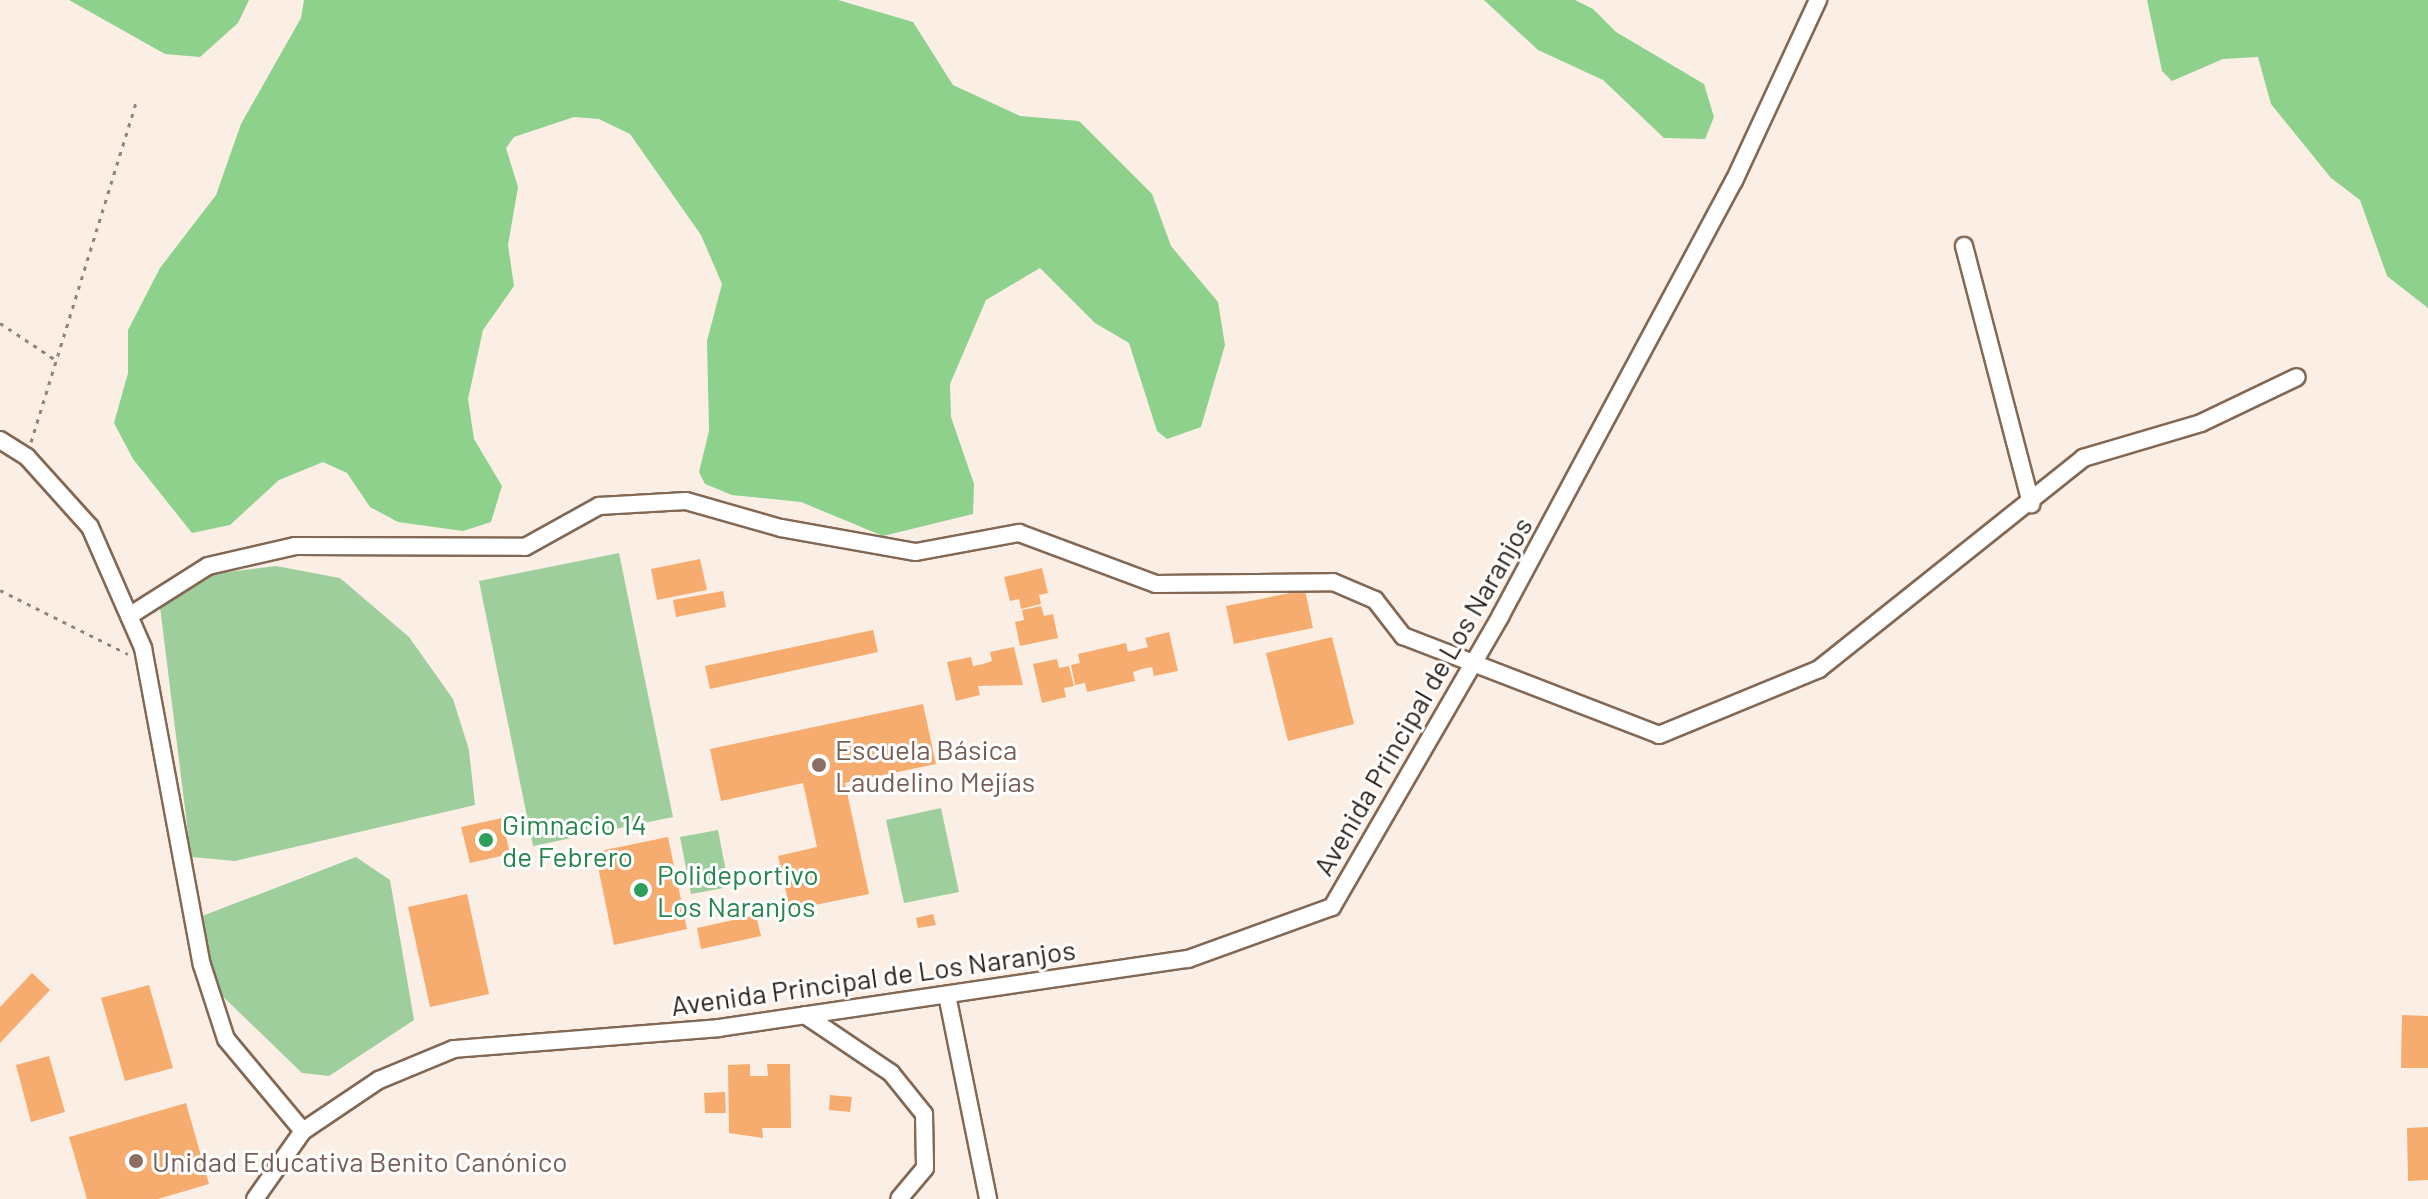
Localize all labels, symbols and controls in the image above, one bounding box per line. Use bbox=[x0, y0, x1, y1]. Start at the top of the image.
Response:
street label: Avenida Principal de Los Naranjos bbox=[1305, 511, 1539, 881]
place label: Escuela Básica Laudelino Mejías bbox=[835, 732, 1035, 798]
marker: Escuela Básica Laudelino Mejías bbox=[810, 756, 828, 774]
place label: Gimnacio 14 de Febrero bbox=[502, 807, 647, 873]
marker: Gimnacio 14 de Febrero bbox=[477, 831, 495, 849]
place label: Polideportivo Los Naranjos bbox=[657, 857, 819, 923]
marker: Polideportivo Los Naranjos bbox=[632, 881, 650, 899]
street label: Avenida Principal de Los Naranjos bbox=[669, 932, 1077, 1022]
place label: Unidad Educativa Benito Canónico bbox=[152, 1144, 567, 1178]
marker: Unidad Educativa Benito Canónico bbox=[127, 1152, 145, 1170]

